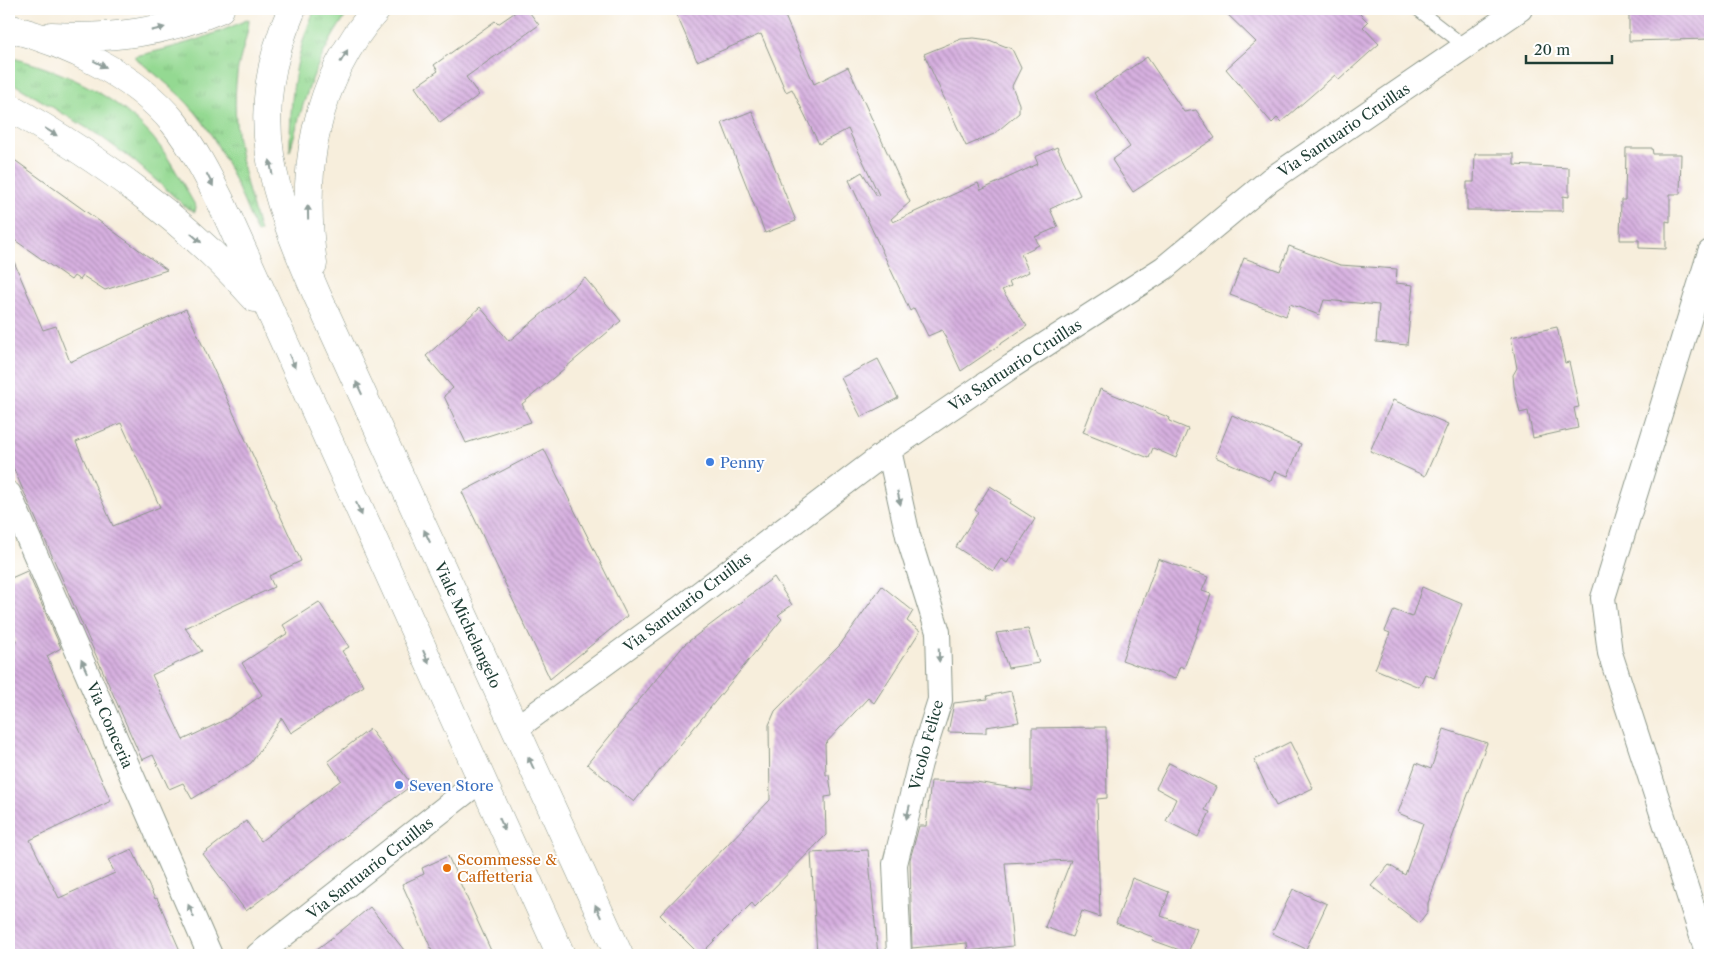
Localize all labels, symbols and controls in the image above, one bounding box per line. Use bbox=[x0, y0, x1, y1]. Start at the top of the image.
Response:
one-way arrow bbox=[150, 25, 165, 33]
scale bar bbox=[1526, 32, 1613, 64]
text: 20 m bbox=[1534, 40, 1570, 59]
one-way arrow bbox=[340, 48, 348, 63]
one-way arrow bbox=[93, 60, 107, 68]
street label: Via Santuario Cruillas bbox=[1274, 79, 1414, 182]
one-way arrow bbox=[44, 127, 58, 136]
one-way arrow bbox=[266, 159, 274, 175]
one-way arrow bbox=[206, 173, 214, 187]
one-way arrow bbox=[304, 204, 312, 220]
one-way arrow bbox=[190, 232, 202, 243]
street label: Via Santuario Cruillas bbox=[944, 315, 1085, 416]
one-way arrow bbox=[288, 354, 296, 368]
one-way arrow bbox=[355, 381, 363, 395]
place label: Penny bbox=[720, 453, 765, 472]
marker: Penny bbox=[704, 456, 716, 468]
one-way arrow bbox=[895, 490, 903, 505]
one-way arrow bbox=[355, 502, 363, 516]
one-way arrow bbox=[423, 529, 431, 543]
street label: Via Santuario Cruillas bbox=[619, 548, 755, 657]
street label: Viale Michelangelo bbox=[430, 558, 506, 691]
one-way arrow bbox=[935, 647, 943, 663]
one-way arrow bbox=[422, 650, 430, 664]
one-way arrow bbox=[79, 659, 87, 673]
street label: Via Conceria bbox=[82, 678, 137, 771]
street label: Vicolo Felice bbox=[905, 698, 947, 793]
one-way arrow bbox=[527, 756, 535, 770]
place label: Seven Store bbox=[409, 776, 494, 795]
marker: Seven Store bbox=[393, 779, 405, 791]
one-way arrow bbox=[904, 805, 912, 820]
street label: Via Santuario Cruillas bbox=[302, 813, 437, 924]
one-way arrow bbox=[498, 817, 506, 831]
place label: Scommesse & Caffetteria bbox=[457, 850, 557, 886]
marker: Scommesse & Caffetteria bbox=[441, 862, 453, 874]
one-way arrow bbox=[186, 904, 194, 918]
one-way arrow bbox=[594, 904, 602, 918]

